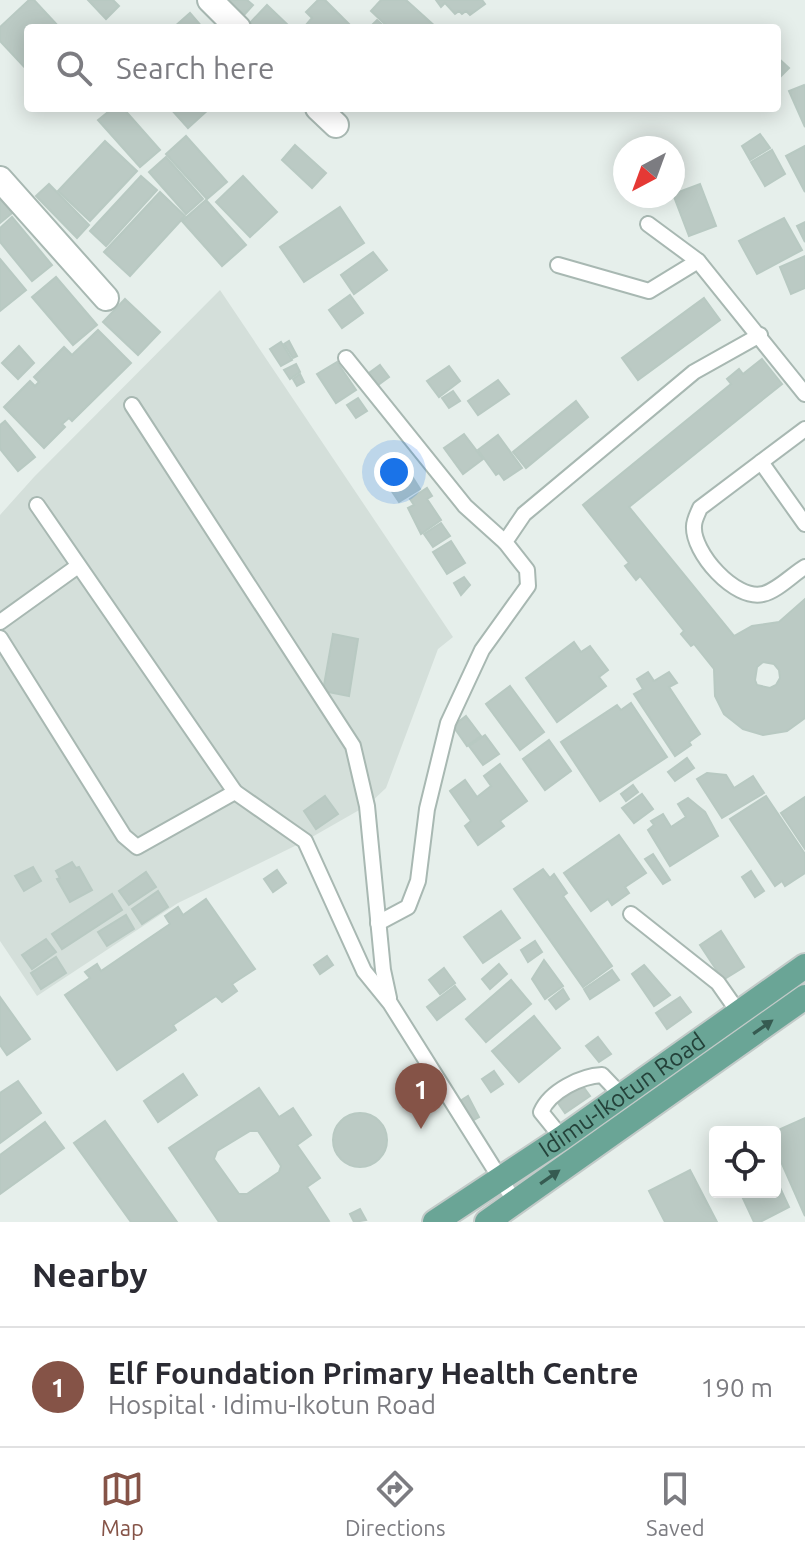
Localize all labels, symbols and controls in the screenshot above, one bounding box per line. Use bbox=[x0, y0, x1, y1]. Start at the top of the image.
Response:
search box bbox=[24, 24, 781, 112]
icon: search bbox=[52, 46, 96, 90]
text: Search here bbox=[116, 51, 275, 85]
north arrow bbox=[613, 136, 685, 208]
your location bbox=[374, 452, 414, 492]
one-way arrow bbox=[752, 1020, 773, 1035]
street label: Idimu-Ikotun Road bbox=[534, 1027, 710, 1163]
pin: 1 bbox=[395, 1063, 447, 1129]
map controls bbox=[709, 1126, 781, 1198]
button: locate bbox=[709, 1126, 781, 1198]
one-way arrow bbox=[540, 1170, 561, 1185]
text: Nearby bbox=[32, 1255, 147, 1293]
text: Elf Foundation Primary Health Centre bbox=[108, 1356, 639, 1390]
text: 1 bbox=[51, 1373, 65, 1402]
text: 190 m bbox=[701, 1373, 773, 1402]
text: Hospital · Idimu-Ikotun Road bbox=[108, 1390, 436, 1419]
tab: Map bbox=[100, 1467, 144, 1540]
tab: Directions bbox=[345, 1467, 445, 1540]
tab: Saved bbox=[646, 1467, 705, 1540]

